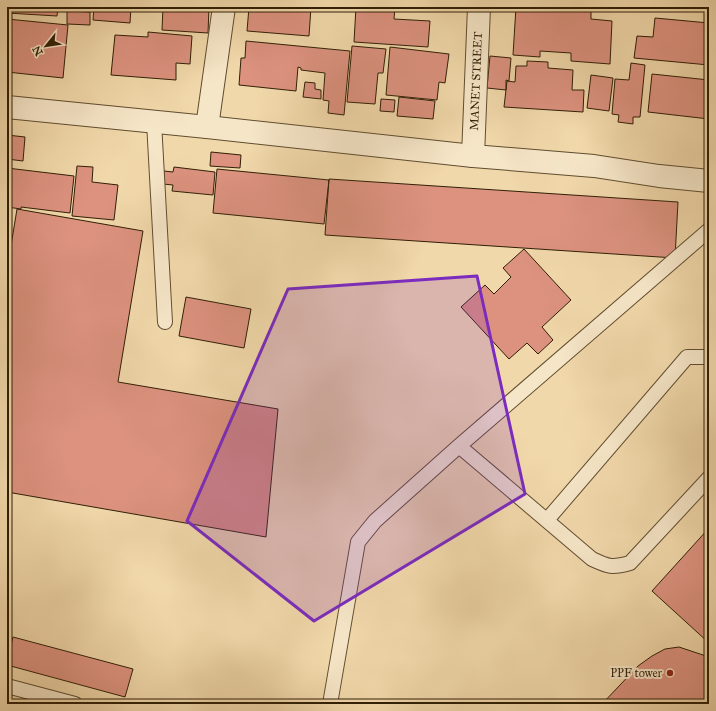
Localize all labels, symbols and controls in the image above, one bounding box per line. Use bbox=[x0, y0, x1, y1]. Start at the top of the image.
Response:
north arrow bbox=[26, 26, 66, 66]
street label: MANET STREET bbox=[467, 31, 485, 131]
text: N bbox=[29, 43, 46, 58]
place label: PPF tower bbox=[610, 666, 662, 680]
marker: PPF tower bbox=[665, 668, 675, 678]

